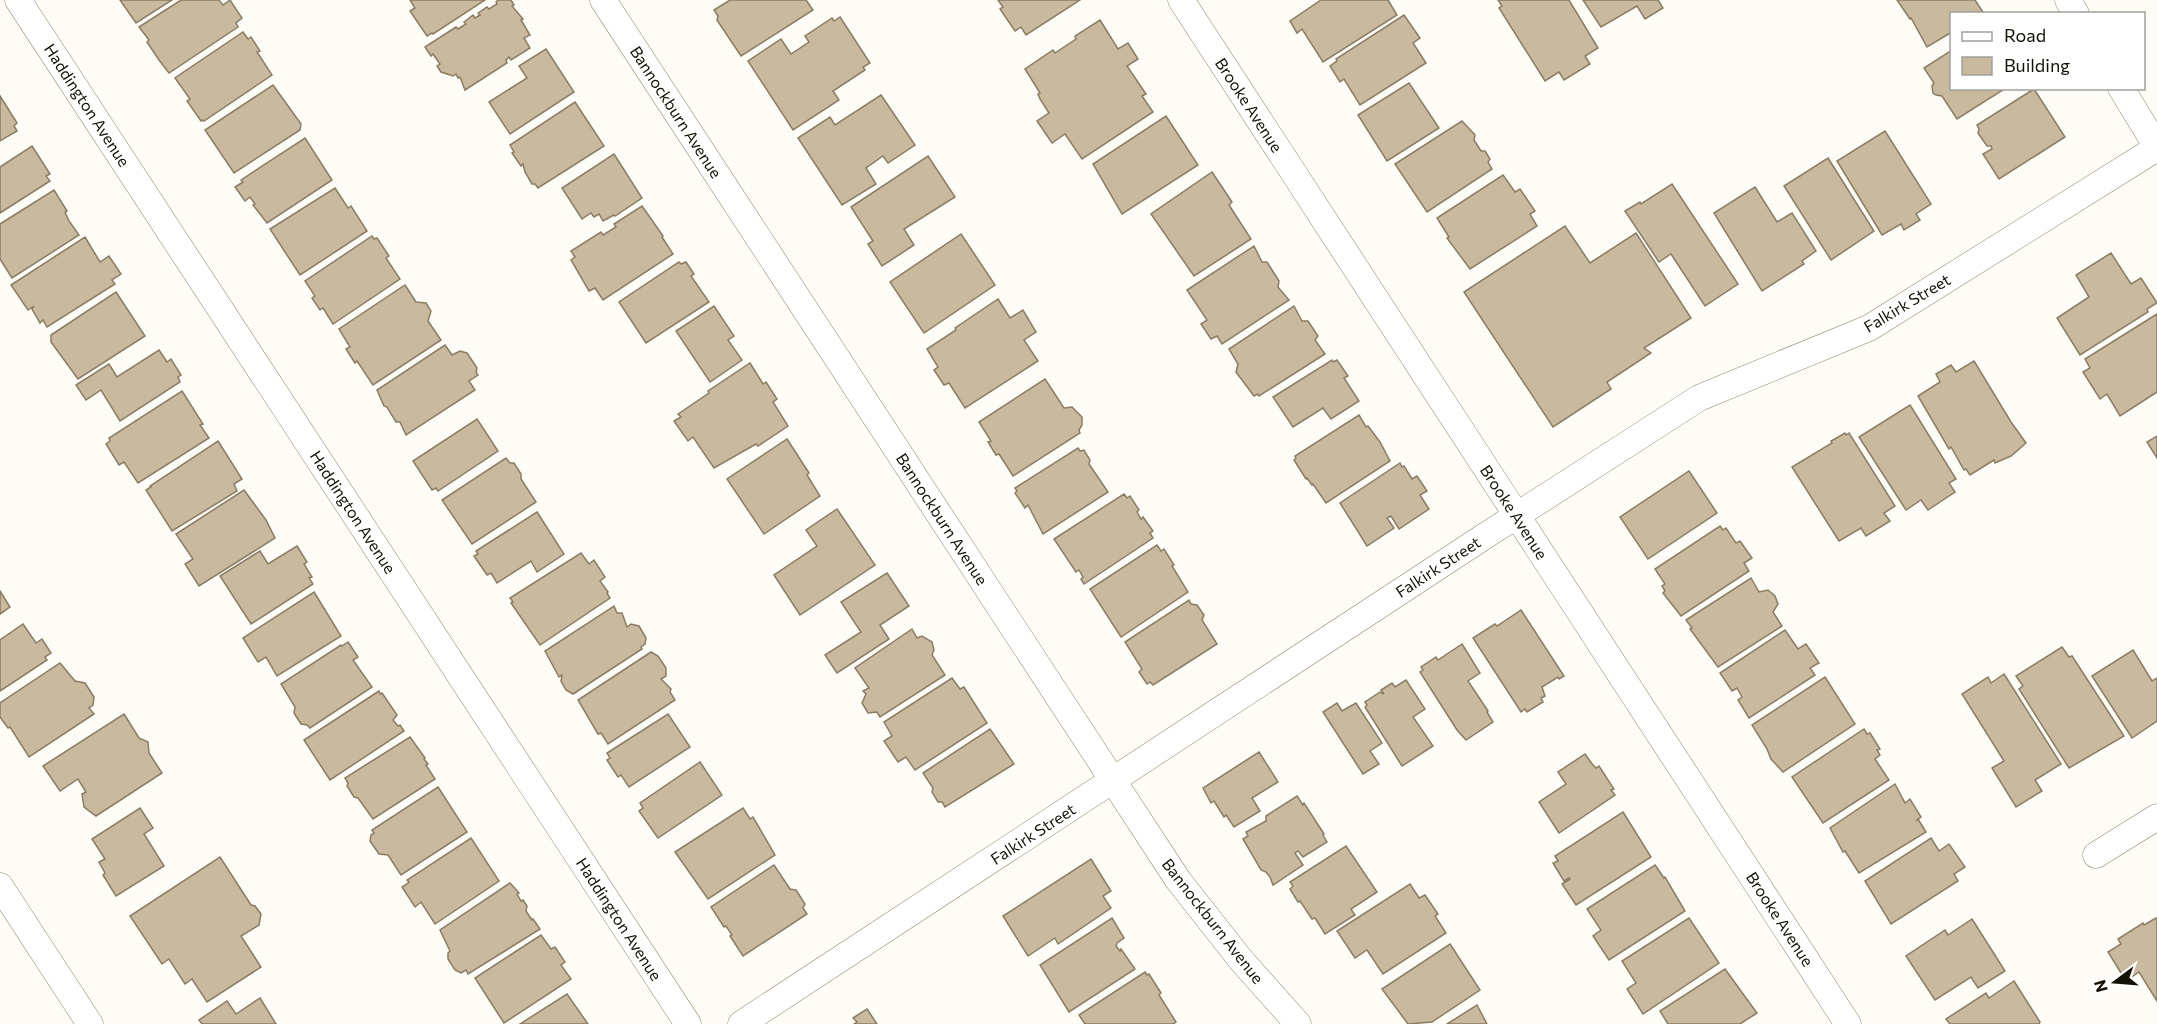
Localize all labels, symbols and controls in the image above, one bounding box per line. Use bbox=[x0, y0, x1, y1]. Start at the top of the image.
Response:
legend bbox=[1950, 12, 2145, 90]
text: Road bbox=[2004, 24, 2046, 46]
street label: Haddington Avenue bbox=[41, 40, 134, 170]
street label: Bannockburn Avenue bbox=[627, 42, 726, 181]
street label: Brooke Avenue bbox=[1212, 54, 1287, 155]
text: Building bbox=[2004, 54, 2070, 76]
street label: Falkirk Street bbox=[1860, 269, 1954, 336]
street label: Haddington Avenue bbox=[307, 447, 400, 577]
street label: Bannockburn Avenue bbox=[893, 449, 992, 588]
street label: Brooke Avenue bbox=[1477, 461, 1552, 562]
street label: Falkirk Street bbox=[1392, 532, 1484, 601]
street label: Falkirk Street bbox=[987, 799, 1079, 868]
street label: Haddington Avenue bbox=[573, 854, 666, 984]
street label: Bannockburn Avenue bbox=[1159, 854, 1268, 987]
street label: Brooke Avenue bbox=[1743, 868, 1818, 969]
north arrow bbox=[2085, 952, 2145, 1012]
text: N bbox=[2089, 978, 2111, 995]

